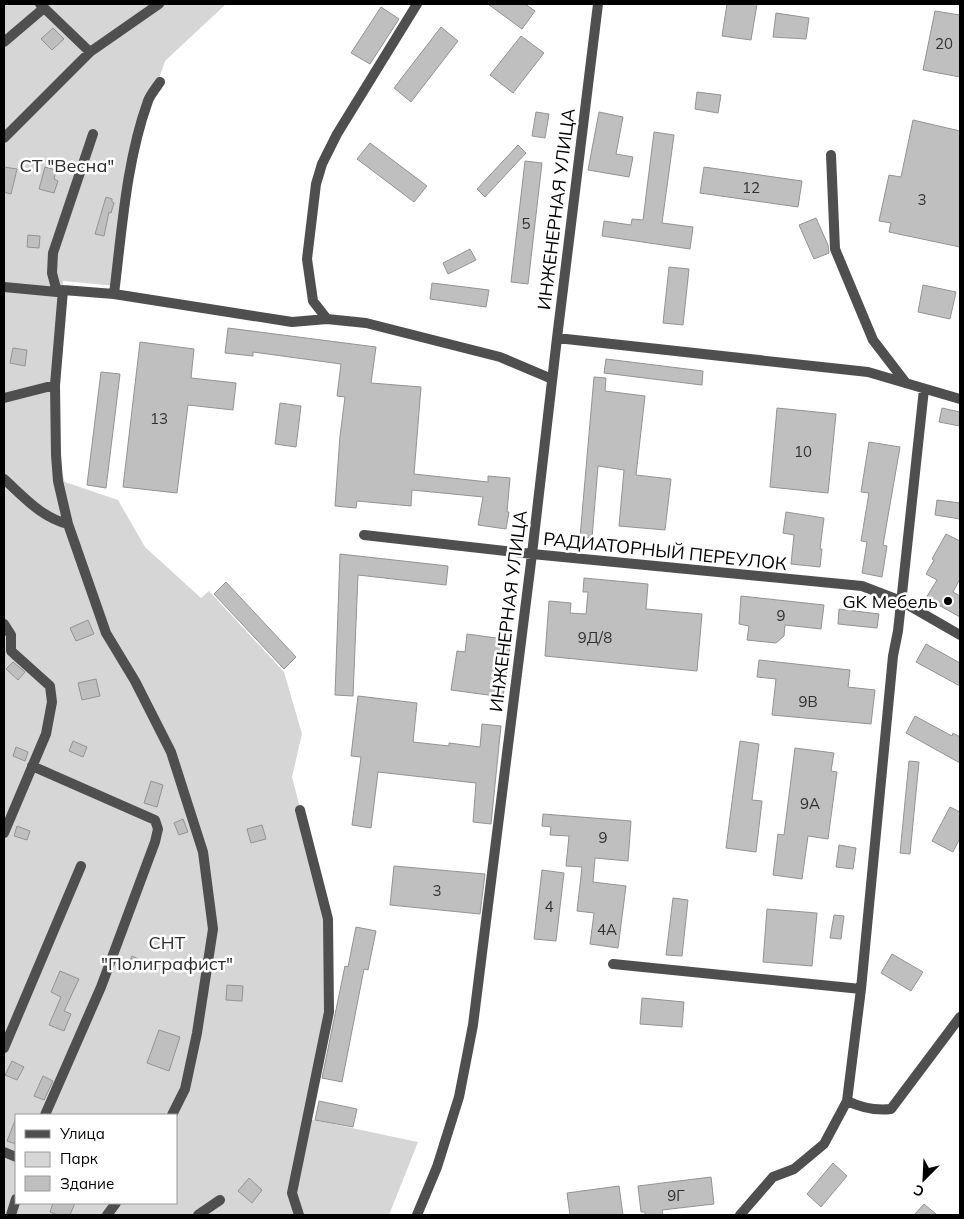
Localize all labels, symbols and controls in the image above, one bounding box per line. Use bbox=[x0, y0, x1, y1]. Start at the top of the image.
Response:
house number: 20 bbox=[935, 34, 953, 53]
street label: ИНЖЕНЕРНАЯ УЛИЦА bbox=[532, 107, 580, 311]
park label: СТ "Весна" bbox=[20, 154, 114, 177]
house number: 12 bbox=[742, 178, 760, 197]
house number: 3 bbox=[917, 190, 927, 209]
house number: 5 bbox=[521, 214, 531, 233]
house number: 13 bbox=[150, 409, 168, 428]
house number: 10 bbox=[794, 442, 812, 461]
street label: ИНЖЕНЕРНАЯ УЛИЦА bbox=[484, 509, 532, 713]
street label: РАДИАТОРНЫЙ ПЕРЕУЛОК bbox=[542, 527, 788, 575]
place label: GK Мебель bbox=[842, 590, 938, 613]
marker: GK Мебель bbox=[942, 595, 954, 607]
house number: 9 bbox=[776, 606, 786, 625]
house number: 9Д/8 bbox=[578, 628, 612, 647]
house number: 9В bbox=[798, 692, 818, 711]
house number: 9А bbox=[800, 794, 820, 813]
house number: 9 bbox=[598, 828, 608, 847]
house number: 3 bbox=[432, 881, 442, 900]
house number: 4 bbox=[544, 897, 554, 916]
house number: 4А bbox=[597, 920, 617, 939]
park label: СНТ "Полиграфист" bbox=[101, 931, 233, 975]
legend bbox=[15, 1114, 178, 1204]
text: Улица bbox=[59, 1124, 105, 1143]
text: Парк bbox=[60, 1149, 99, 1168]
north arrow bbox=[899, 1154, 949, 1204]
text: Здание bbox=[60, 1174, 114, 1193]
text: С bbox=[911, 1181, 927, 1201]
house number: 9Г bbox=[667, 1186, 685, 1205]

